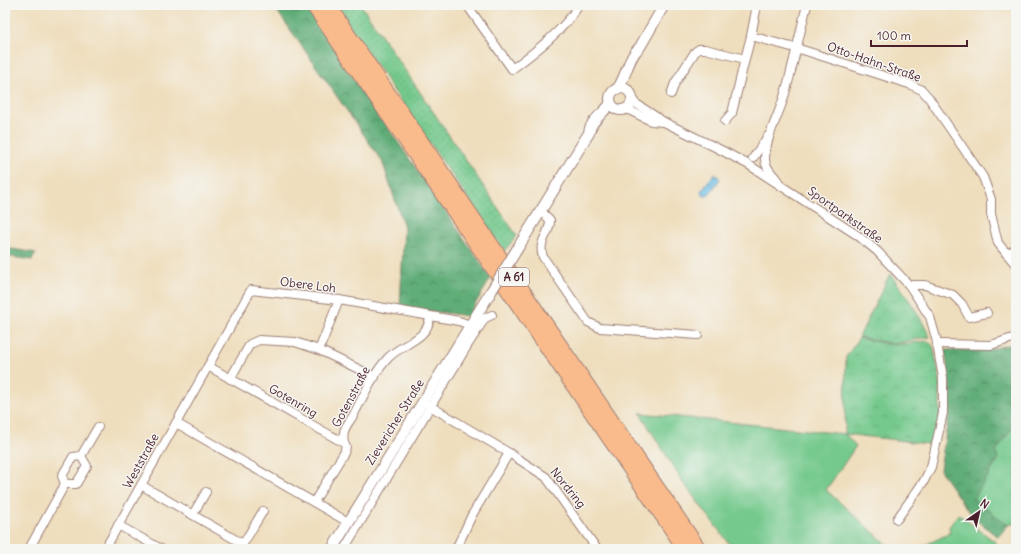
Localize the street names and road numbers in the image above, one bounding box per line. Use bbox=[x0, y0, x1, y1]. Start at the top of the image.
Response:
street label: Otto-Hahn-Straße bbox=[825, 38, 923, 85]
street label: Sportparkstraße bbox=[805, 183, 886, 246]
road number: A 61 bbox=[499, 268, 529, 286]
street label: Obere Loh bbox=[279, 274, 337, 295]
street label: Gotenstraße bbox=[328, 364, 373, 430]
street label: Zievericher Straße bbox=[362, 376, 427, 467]
street label: Gotenring bbox=[266, 381, 320, 421]
street label: Weststraße bbox=[119, 431, 162, 491]
street label: Nordring bbox=[547, 464, 589, 511]

